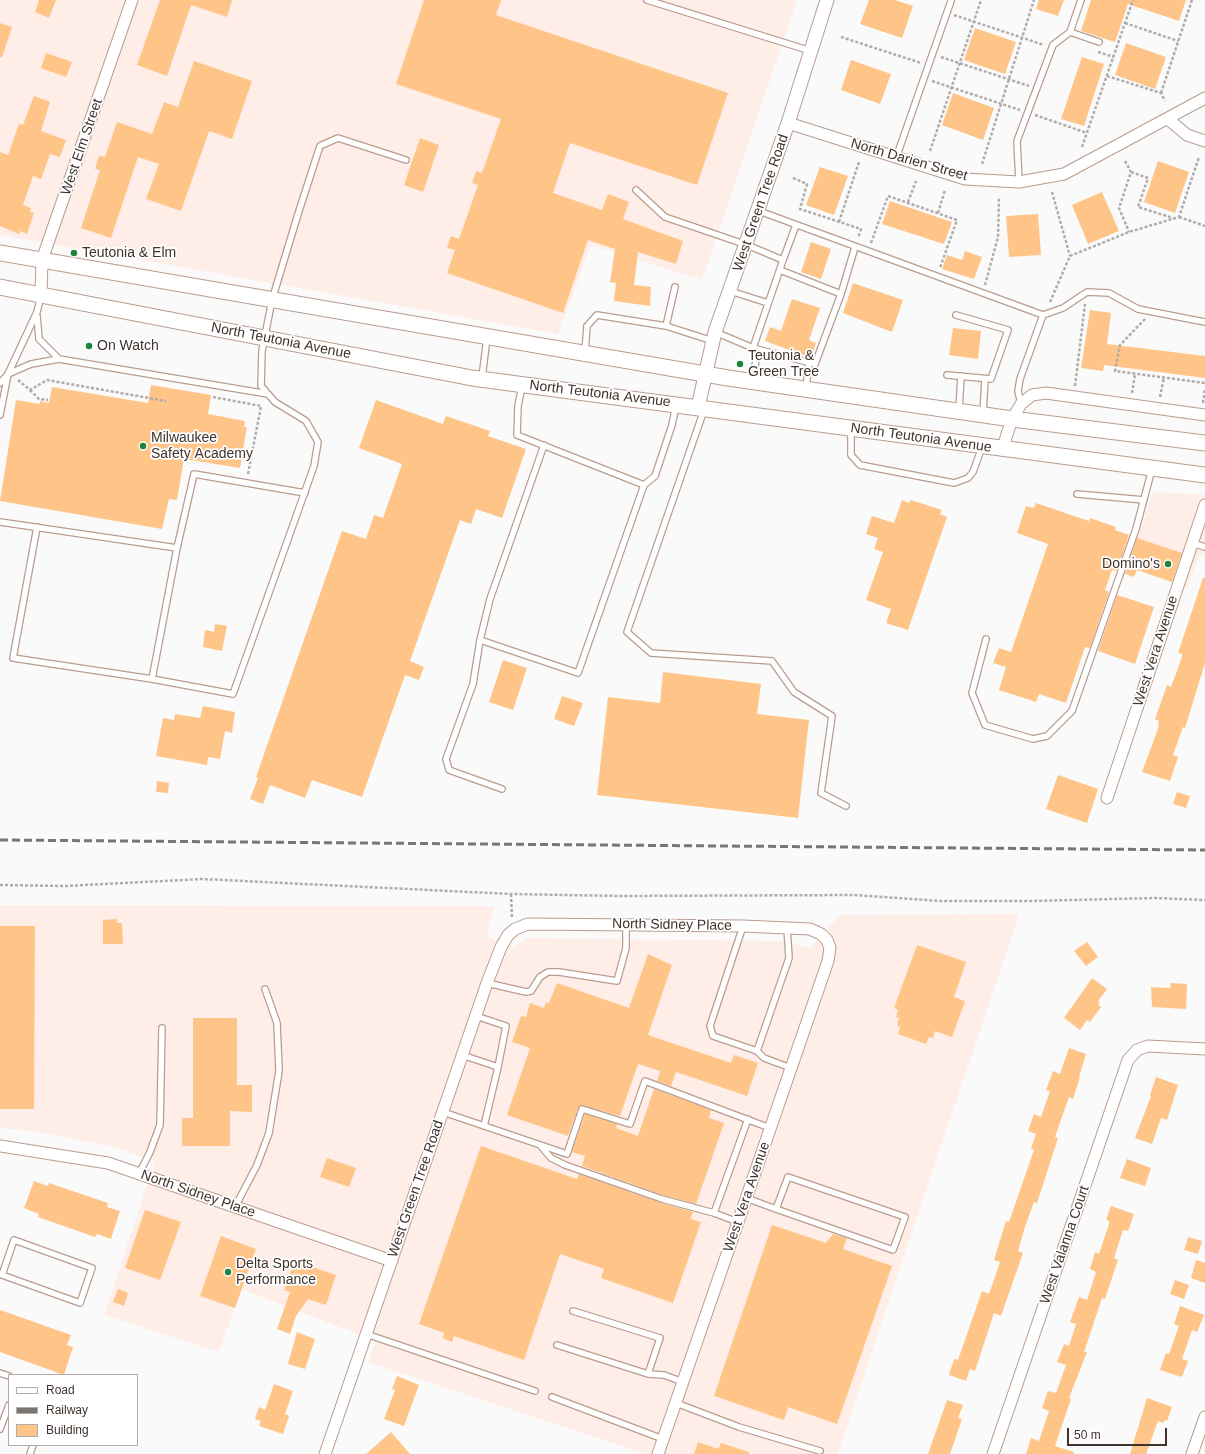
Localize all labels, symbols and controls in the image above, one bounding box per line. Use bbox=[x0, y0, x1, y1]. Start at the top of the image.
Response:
street label: West Elm Street bbox=[58, 97, 106, 197]
street label: West Green Tree Road bbox=[730, 132, 792, 274]
street label: North Darien Street bbox=[849, 135, 969, 185]
place label: Teutonia & Elm bbox=[82, 245, 176, 261]
marker: Teutonia & Elm bbox=[69, 248, 79, 258]
street label: North Teutonia Avenue bbox=[210, 319, 352, 363]
place label: On Watch bbox=[97, 338, 159, 354]
marker: On Watch bbox=[84, 341, 94, 351]
place label: Teutonia & Green Tree bbox=[748, 348, 819, 380]
marker: Teutonia & Green Tree bbox=[735, 359, 745, 369]
street label: North Teutonia Avenue bbox=[528, 377, 672, 411]
street label: North Teutonia Avenue bbox=[849, 420, 993, 456]
place label: Milwaukee Safety Academy bbox=[151, 430, 253, 462]
marker: Milwaukee Safety Academy bbox=[138, 441, 148, 451]
place label: Domino's bbox=[1102, 556, 1160, 572]
marker: Domino's bbox=[1163, 559, 1173, 569]
street label: West Vera Avenue bbox=[1130, 594, 1182, 708]
street label: North Sidney Place bbox=[612, 916, 732, 934]
street label: West Green Tree Road bbox=[385, 1118, 447, 1260]
street label: West Vera Avenue bbox=[720, 1140, 774, 1254]
street label: North Sidney Place bbox=[139, 1167, 257, 1221]
street label: West Valanna Court bbox=[1037, 1184, 1093, 1306]
place label: Delta Sports Performance bbox=[236, 1256, 316, 1288]
marker: Delta Sports Performance bbox=[223, 1267, 233, 1277]
legend bbox=[8, 1374, 138, 1446]
text: Road bbox=[46, 1383, 75, 1397]
text: Railway bbox=[46, 1403, 88, 1417]
scale bar bbox=[1069, 1420, 1169, 1446]
text: Building bbox=[46, 1423, 89, 1437]
text: 50 m bbox=[1074, 1428, 1101, 1442]

